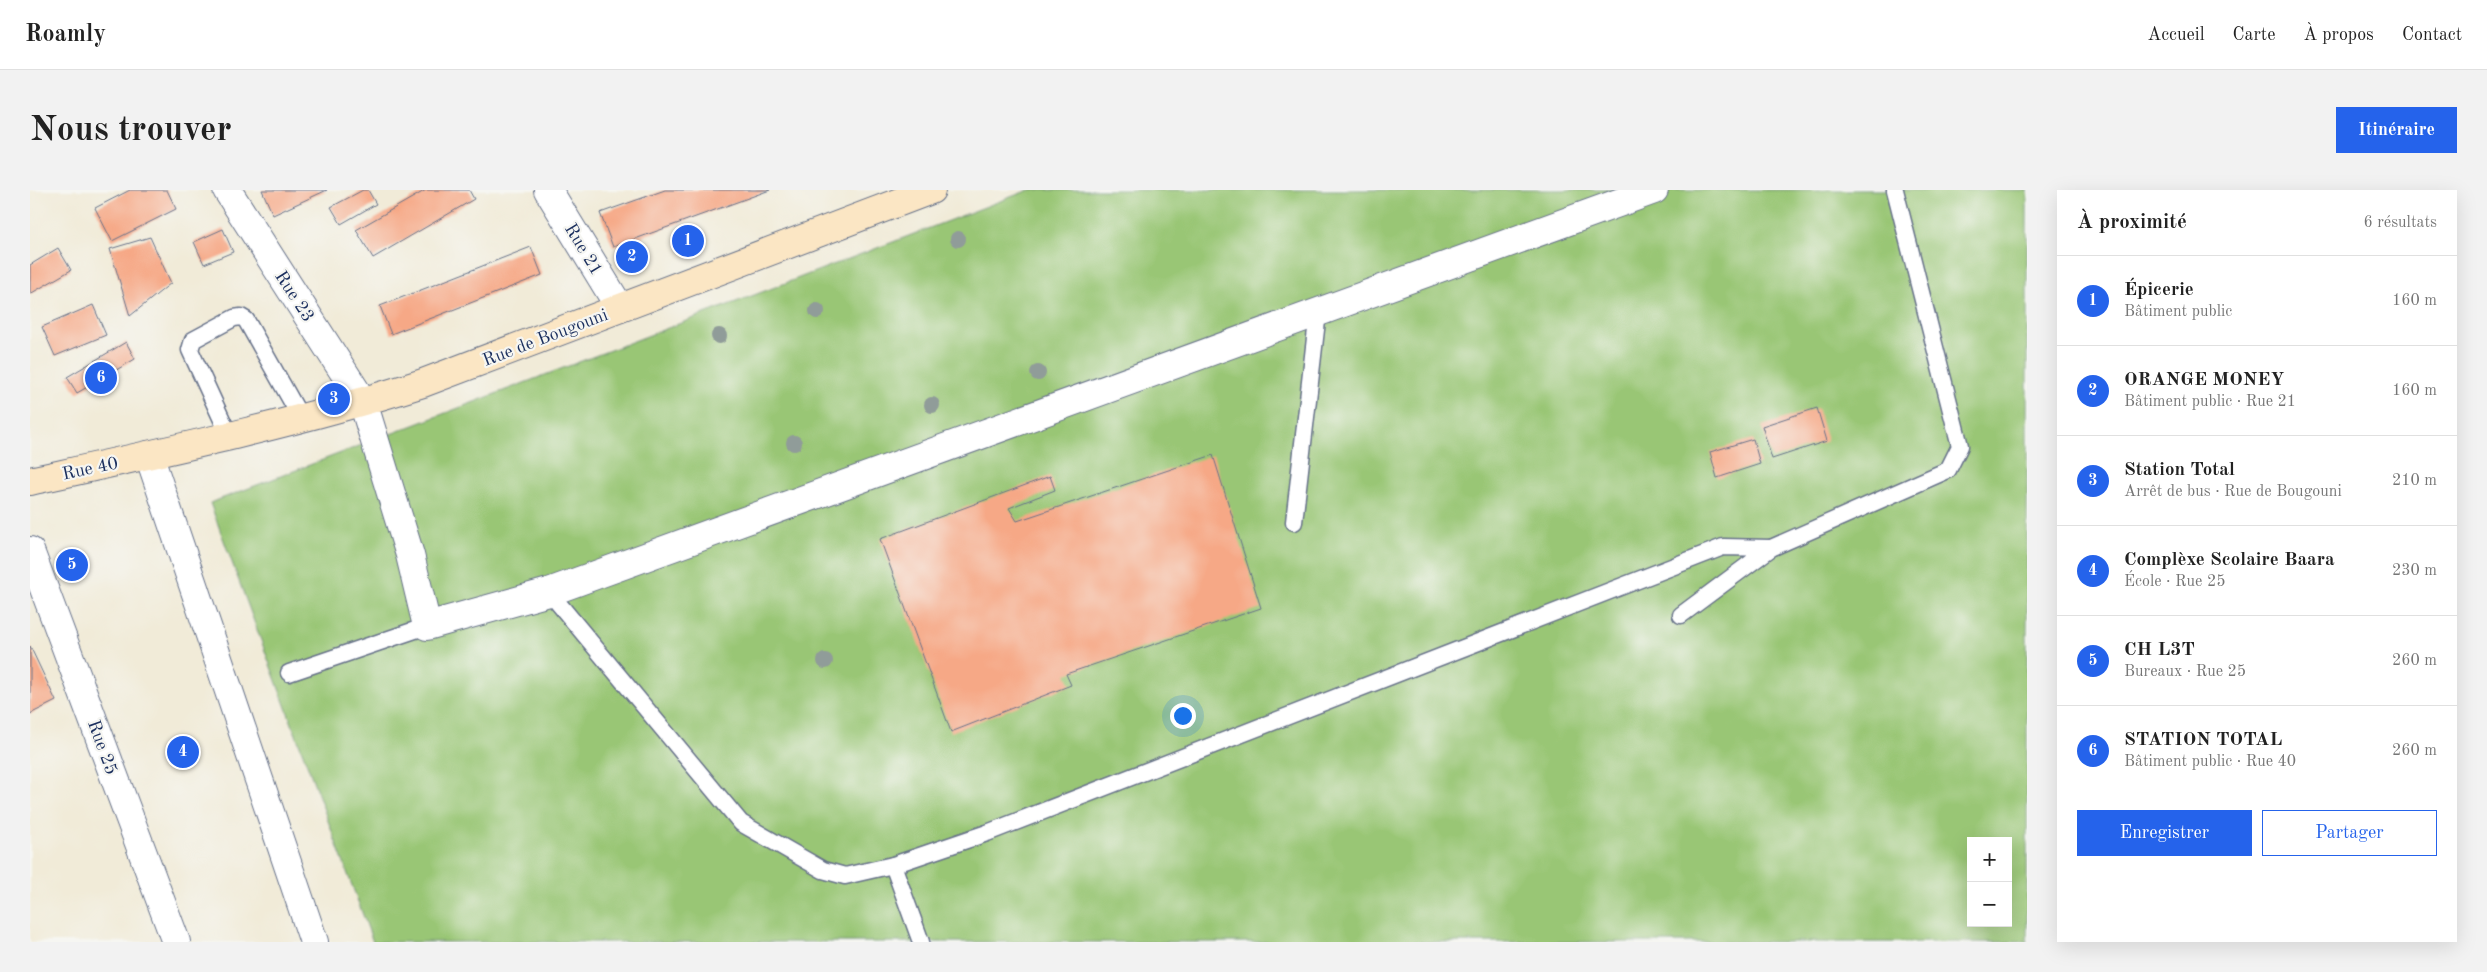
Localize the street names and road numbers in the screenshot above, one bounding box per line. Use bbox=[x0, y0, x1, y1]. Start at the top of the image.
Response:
street label: Rue 21 bbox=[561, 221, 605, 278]
street label: Rue 23 bbox=[271, 268, 317, 325]
street label: Rue de Bougouni bbox=[480, 306, 610, 370]
street label: Rue 40 bbox=[61, 454, 120, 484]
street label: Rue 25 bbox=[84, 718, 120, 777]

